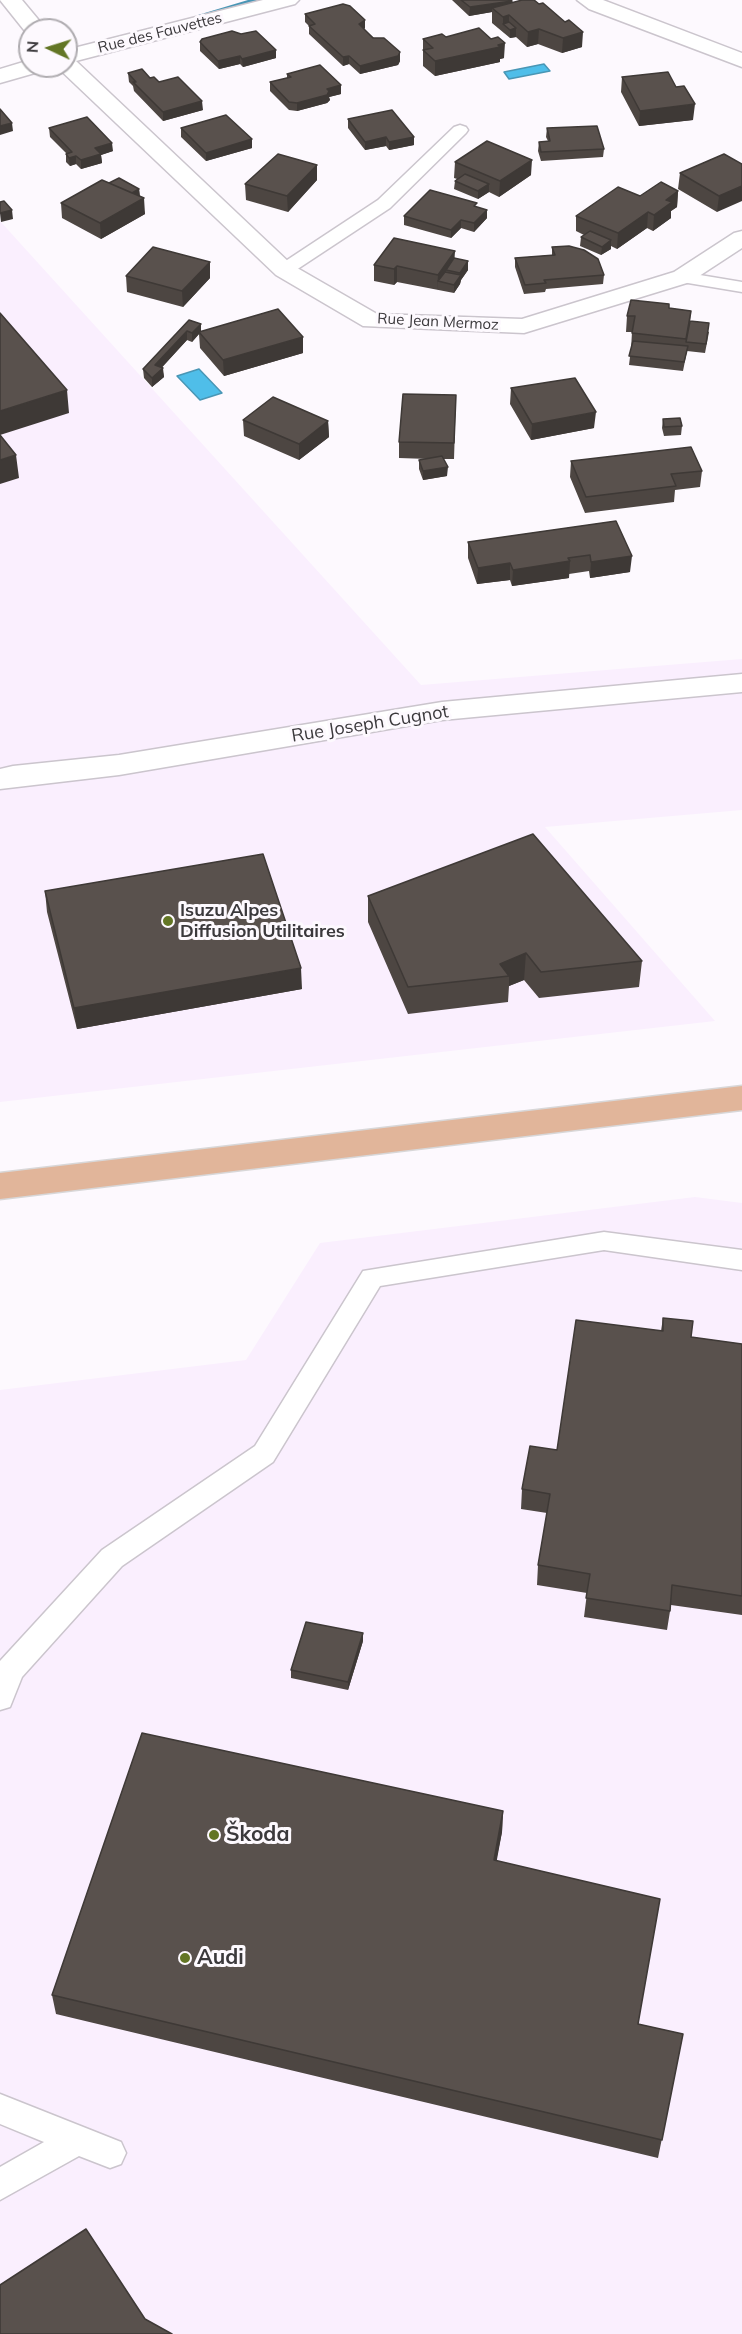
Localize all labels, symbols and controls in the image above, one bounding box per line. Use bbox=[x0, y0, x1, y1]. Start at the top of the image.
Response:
street label: Rue des Fauvettes bbox=[96, 9, 224, 57]
north arrow bbox=[18, 18, 78, 78]
text: N bbox=[22, 40, 42, 54]
street label: Rue Jean Mermoz bbox=[377, 310, 499, 334]
street label: Rue Joseph Cugnot bbox=[290, 701, 450, 747]
place label: Isuzu Alpes Diffusion Utilitaires bbox=[180, 900, 345, 942]
marker: Isuzu Alpes Diffusion Utilitaires bbox=[161, 914, 175, 928]
place label: Škoda bbox=[226, 1822, 289, 1848]
marker: Škoda bbox=[207, 1828, 221, 1842]
place label: Audi bbox=[197, 1945, 244, 1971]
marker: Audi bbox=[178, 1951, 192, 1965]

